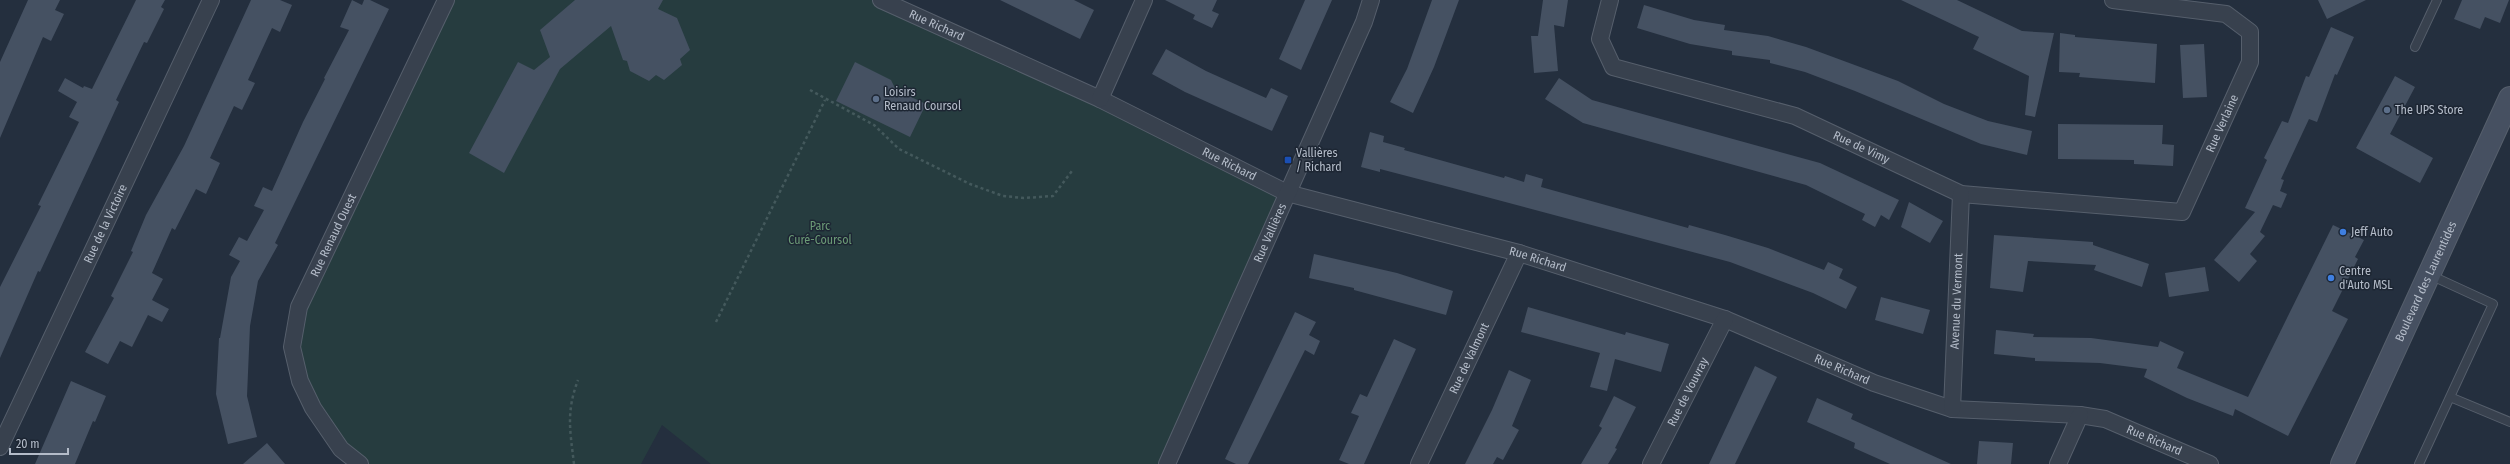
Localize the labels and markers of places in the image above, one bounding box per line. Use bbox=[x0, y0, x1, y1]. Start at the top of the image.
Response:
place label: Loisirs Renaud Coursol bbox=[884, 85, 961, 113]
marker: Loisirs Renaud Coursol bbox=[871, 94, 881, 104]
place label: The UPS Store bbox=[2395, 103, 2463, 117]
marker: The UPS Store bbox=[2382, 105, 2392, 115]
place label: Vallières / Richard bbox=[1296, 146, 1342, 174]
marker: Vallières / Richard bbox=[1283, 155, 1293, 165]
place label: Jeff Auto bbox=[2351, 225, 2393, 239]
marker: Jeff Auto bbox=[2338, 227, 2348, 237]
place label: Centre d'Auto MSL bbox=[2339, 264, 2393, 292]
marker: Centre d'Auto MSL bbox=[2326, 273, 2336, 283]

